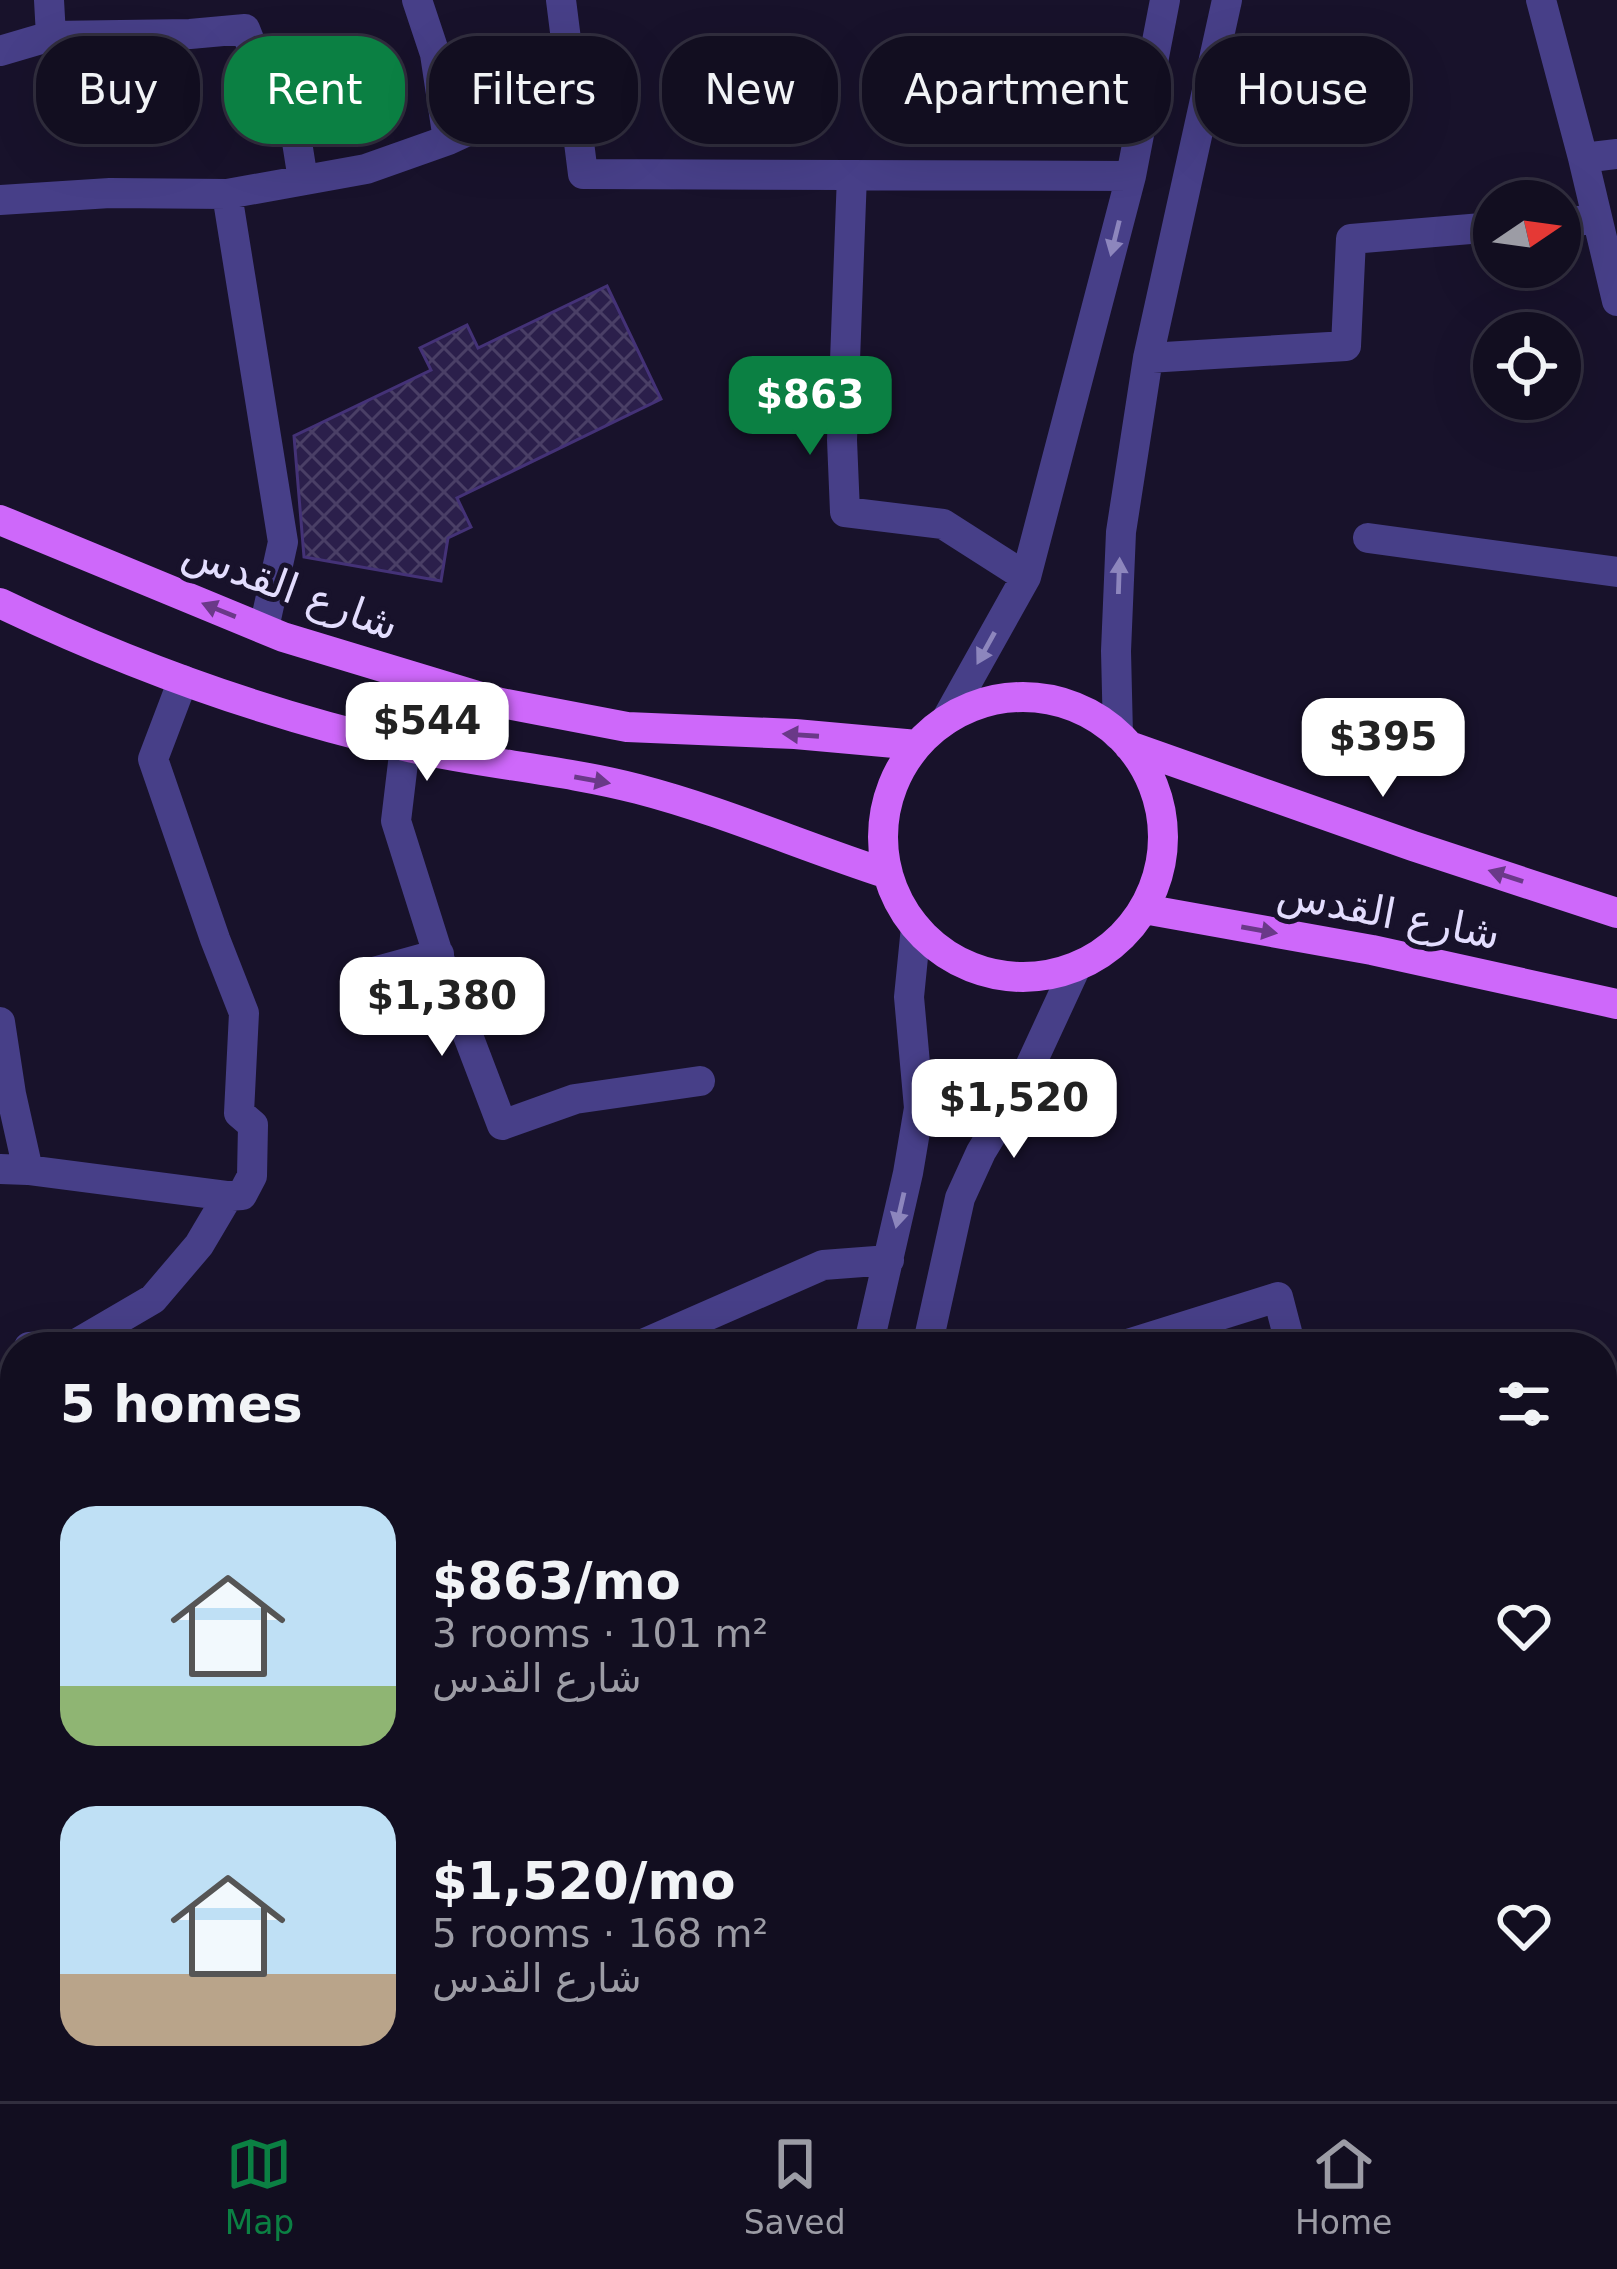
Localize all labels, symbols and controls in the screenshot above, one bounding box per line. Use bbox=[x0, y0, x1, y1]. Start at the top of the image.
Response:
chip: Buy bbox=[36, 36, 200, 144]
chip: Rent bbox=[224, 36, 405, 144]
chip: Filters bbox=[429, 36, 638, 144]
chip: New bbox=[662, 36, 838, 144]
chip: Apartment bbox=[862, 36, 1171, 144]
chip: House bbox=[1195, 36, 1410, 144]
north arrow bbox=[1473, 180, 1581, 288]
map controls bbox=[1473, 180, 1581, 420]
one-way arrow bbox=[1105, 219, 1124, 256]
button: locate bbox=[1473, 312, 1581, 420]
pin: $863 bbox=[739, 356, 881, 458]
text: $863 bbox=[756, 372, 864, 417]
street label: شارع القدس bbox=[176, 527, 405, 650]
one-way arrow bbox=[1110, 556, 1129, 594]
one-way arrow bbox=[200, 600, 236, 619]
one-way arrow bbox=[976, 631, 997, 665]
pin: $544 bbox=[356, 682, 498, 784]
text: $544 bbox=[373, 698, 481, 743]
pin: $395 bbox=[1312, 698, 1454, 800]
text: $395 bbox=[1329, 714, 1437, 759]
one-way arrow bbox=[782, 725, 819, 744]
one-way arrow bbox=[574, 772, 612, 790]
one-way arrow bbox=[1487, 866, 1524, 885]
street label: شارع القدس bbox=[1273, 868, 1504, 959]
one-way arrow bbox=[1240, 921, 1278, 940]
pin: $1,380 bbox=[344, 957, 540, 1059]
text: $1,380 bbox=[367, 973, 517, 1018]
pin: $1,520 bbox=[916, 1059, 1112, 1161]
text: $1,520 bbox=[939, 1075, 1089, 1120]
one-way arrow bbox=[890, 1191, 909, 1228]
icon: filters bbox=[1491, 1371, 1557, 1437]
text: 5 homes bbox=[60, 1375, 303, 1434]
text: $863/mo bbox=[432, 1552, 681, 1611]
icon: home bbox=[156, 1554, 300, 1698]
icon: heart bbox=[1491, 1593, 1557, 1659]
text: 3 rooms · 101 m² bbox=[432, 1611, 768, 1656]
text: شارع القدس bbox=[432, 1656, 642, 1701]
text: $1,520/mo bbox=[432, 1852, 736, 1911]
icon: home bbox=[156, 1854, 300, 1998]
icon: heart bbox=[1491, 1893, 1557, 1959]
text: 5 rooms · 168 m² bbox=[432, 1911, 768, 1956]
text: شارع القدس bbox=[432, 1956, 642, 2001]
tab: Map bbox=[225, 2131, 294, 2242]
tab: Saved bbox=[744, 2131, 846, 2242]
tab: Home bbox=[1295, 2131, 1392, 2242]

